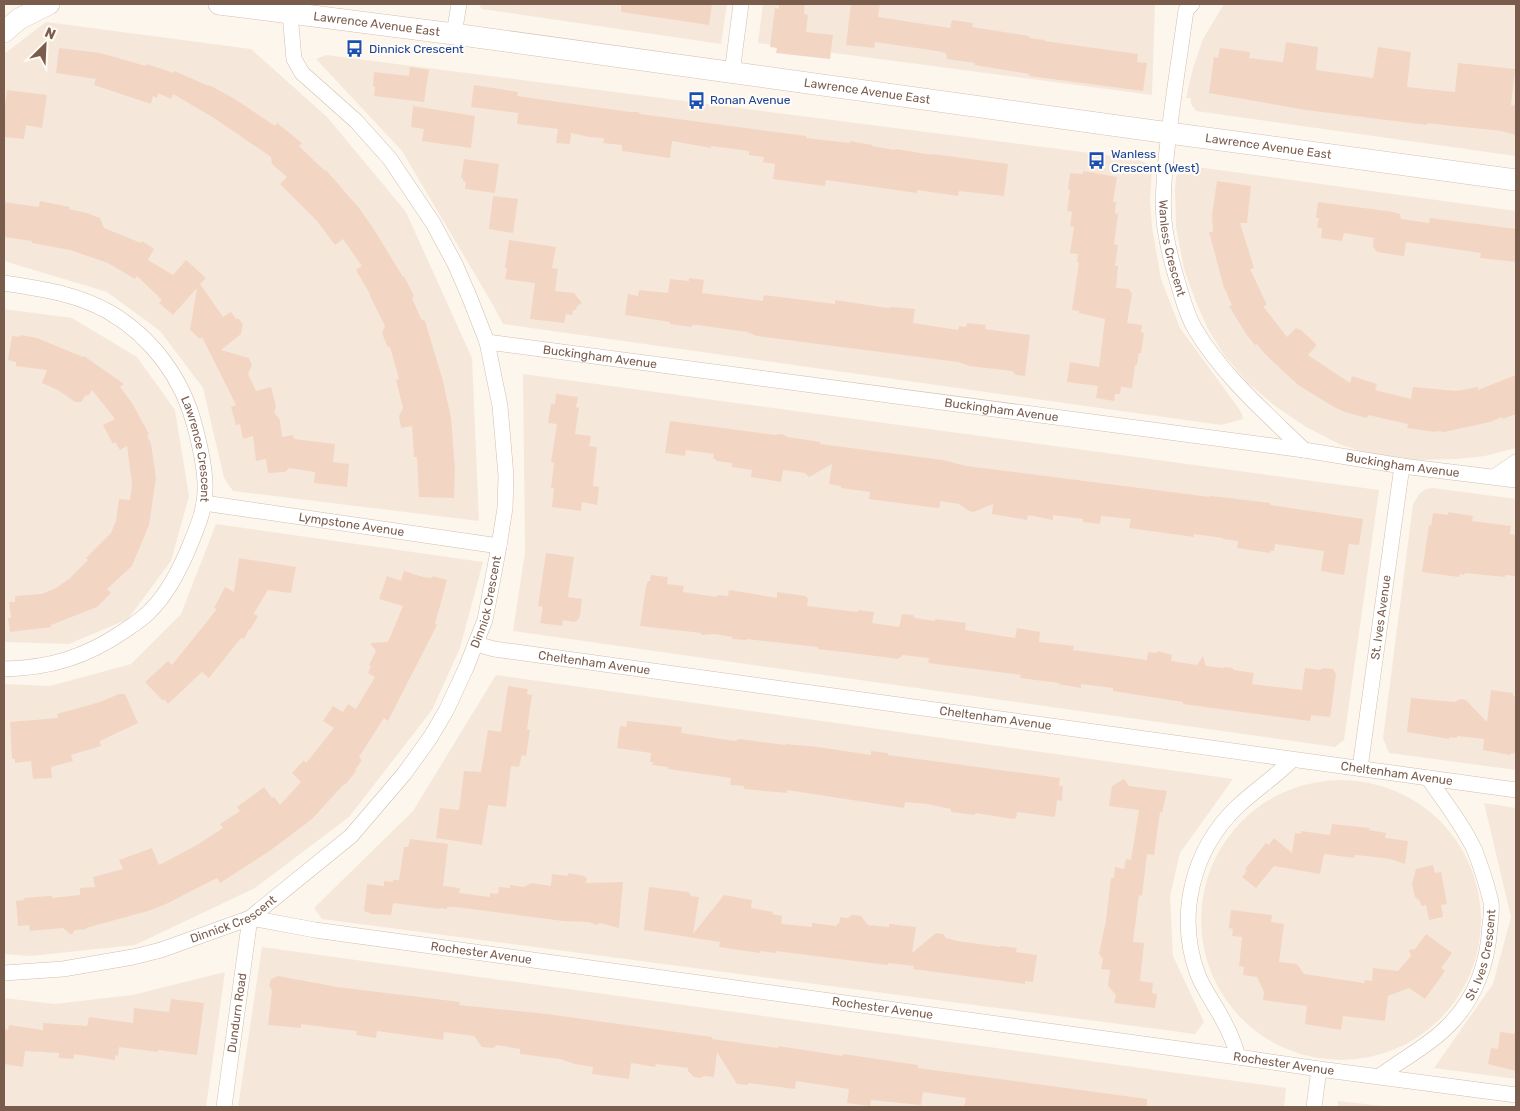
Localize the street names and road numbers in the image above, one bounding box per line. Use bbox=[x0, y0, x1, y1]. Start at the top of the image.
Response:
street label: Lawrence Avenue East bbox=[313, 9, 441, 39]
street label: Lawrence Avenue East bbox=[803, 76, 931, 107]
street label: Lawrence Avenue East bbox=[1204, 131, 1333, 162]
street label: Wanless Crescent bbox=[1156, 200, 1189, 298]
street label: Buckingham Avenue bbox=[542, 342, 658, 371]
street label: Lawrence Crescent bbox=[178, 394, 212, 503]
street label: Buckingham Avenue bbox=[944, 396, 1060, 425]
street label: Buckingham Avenue bbox=[1345, 450, 1461, 480]
street label: Lympstone Avenue bbox=[298, 510, 405, 539]
street label: Dinnick Crescent bbox=[468, 554, 504, 650]
street label: St. Ives Avenue bbox=[1368, 574, 1394, 661]
street label: Cheltenham Avenue bbox=[537, 648, 652, 678]
street label: Cheltenham Avenue bbox=[939, 704, 1053, 733]
street label: Cheltenham Avenue bbox=[1340, 759, 1454, 788]
street label: Dinnick Crescent bbox=[188, 892, 279, 946]
street label: St. Ives Crescent bbox=[1462, 909, 1498, 1003]
street label: Rochester Avenue bbox=[430, 939, 533, 967]
street label: Dundurn Road bbox=[225, 972, 249, 1054]
street label: Rochester Avenue bbox=[831, 994, 934, 1022]
street label: Rochester Avenue bbox=[1232, 1049, 1335, 1078]

